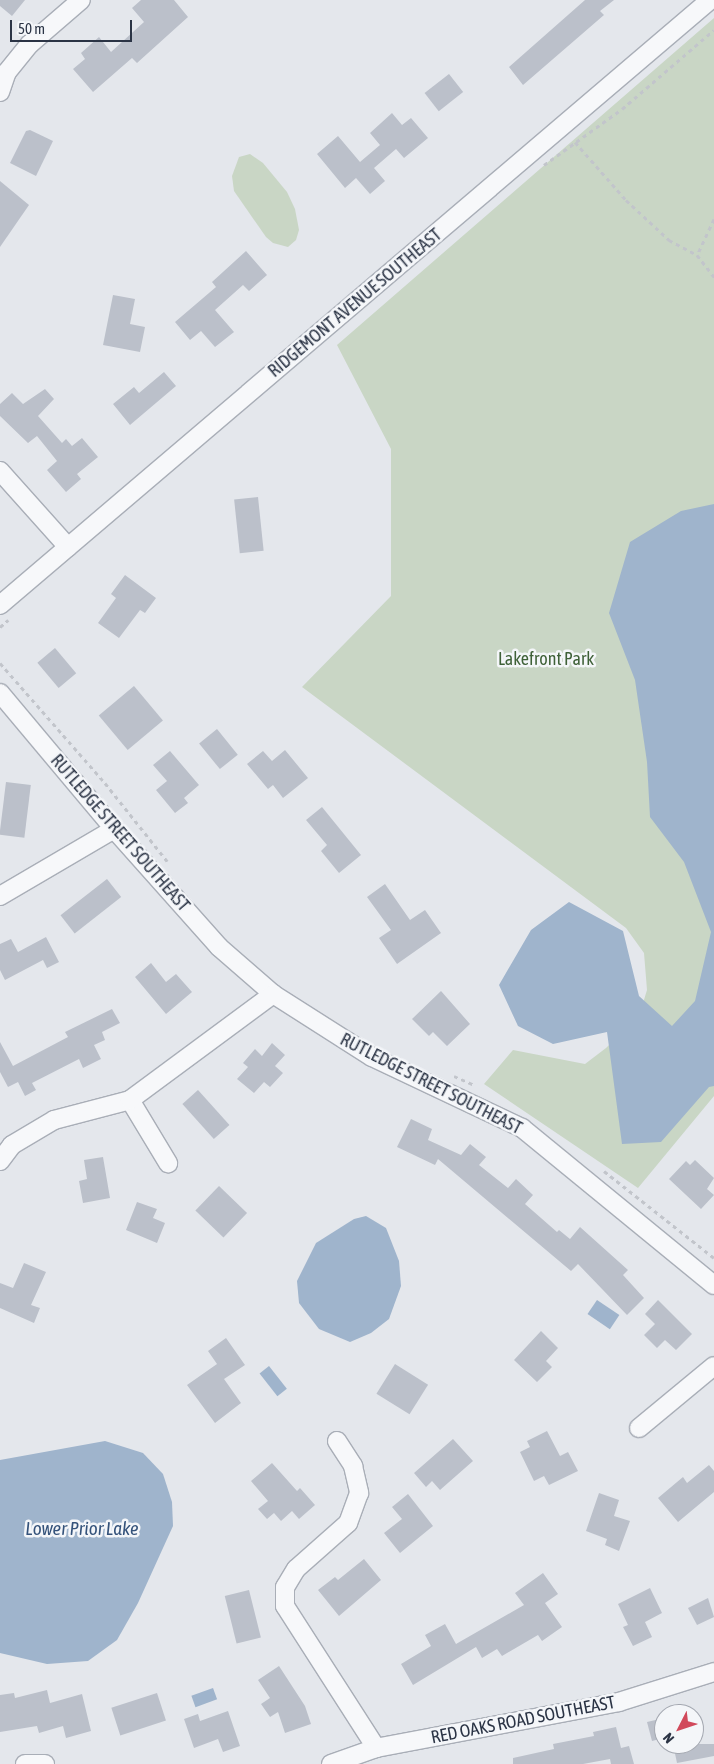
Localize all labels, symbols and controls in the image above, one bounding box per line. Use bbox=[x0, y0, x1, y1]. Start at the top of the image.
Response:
scale bar bbox=[12, 10, 135, 42]
text: 50 m bbox=[18, 20, 45, 37]
street label: RIDGEMONT AVENUE SOUTHEAST bbox=[264, 224, 446, 382]
park label: Lakefront Park bbox=[498, 648, 594, 670]
street label: RUTLEDGE STREET SOUTHEAST bbox=[46, 750, 194, 916]
street label: RUTLEDGE STREET SOUTHEAST bbox=[337, 1029, 525, 1139]
water label: Lower Prior Lake bbox=[25, 1518, 139, 1540]
street label: RED OAKS ROAD SOUTHEAST bbox=[429, 1692, 617, 1748]
north arrow bbox=[654, 1704, 704, 1754]
text: N bbox=[660, 1730, 677, 1747]

